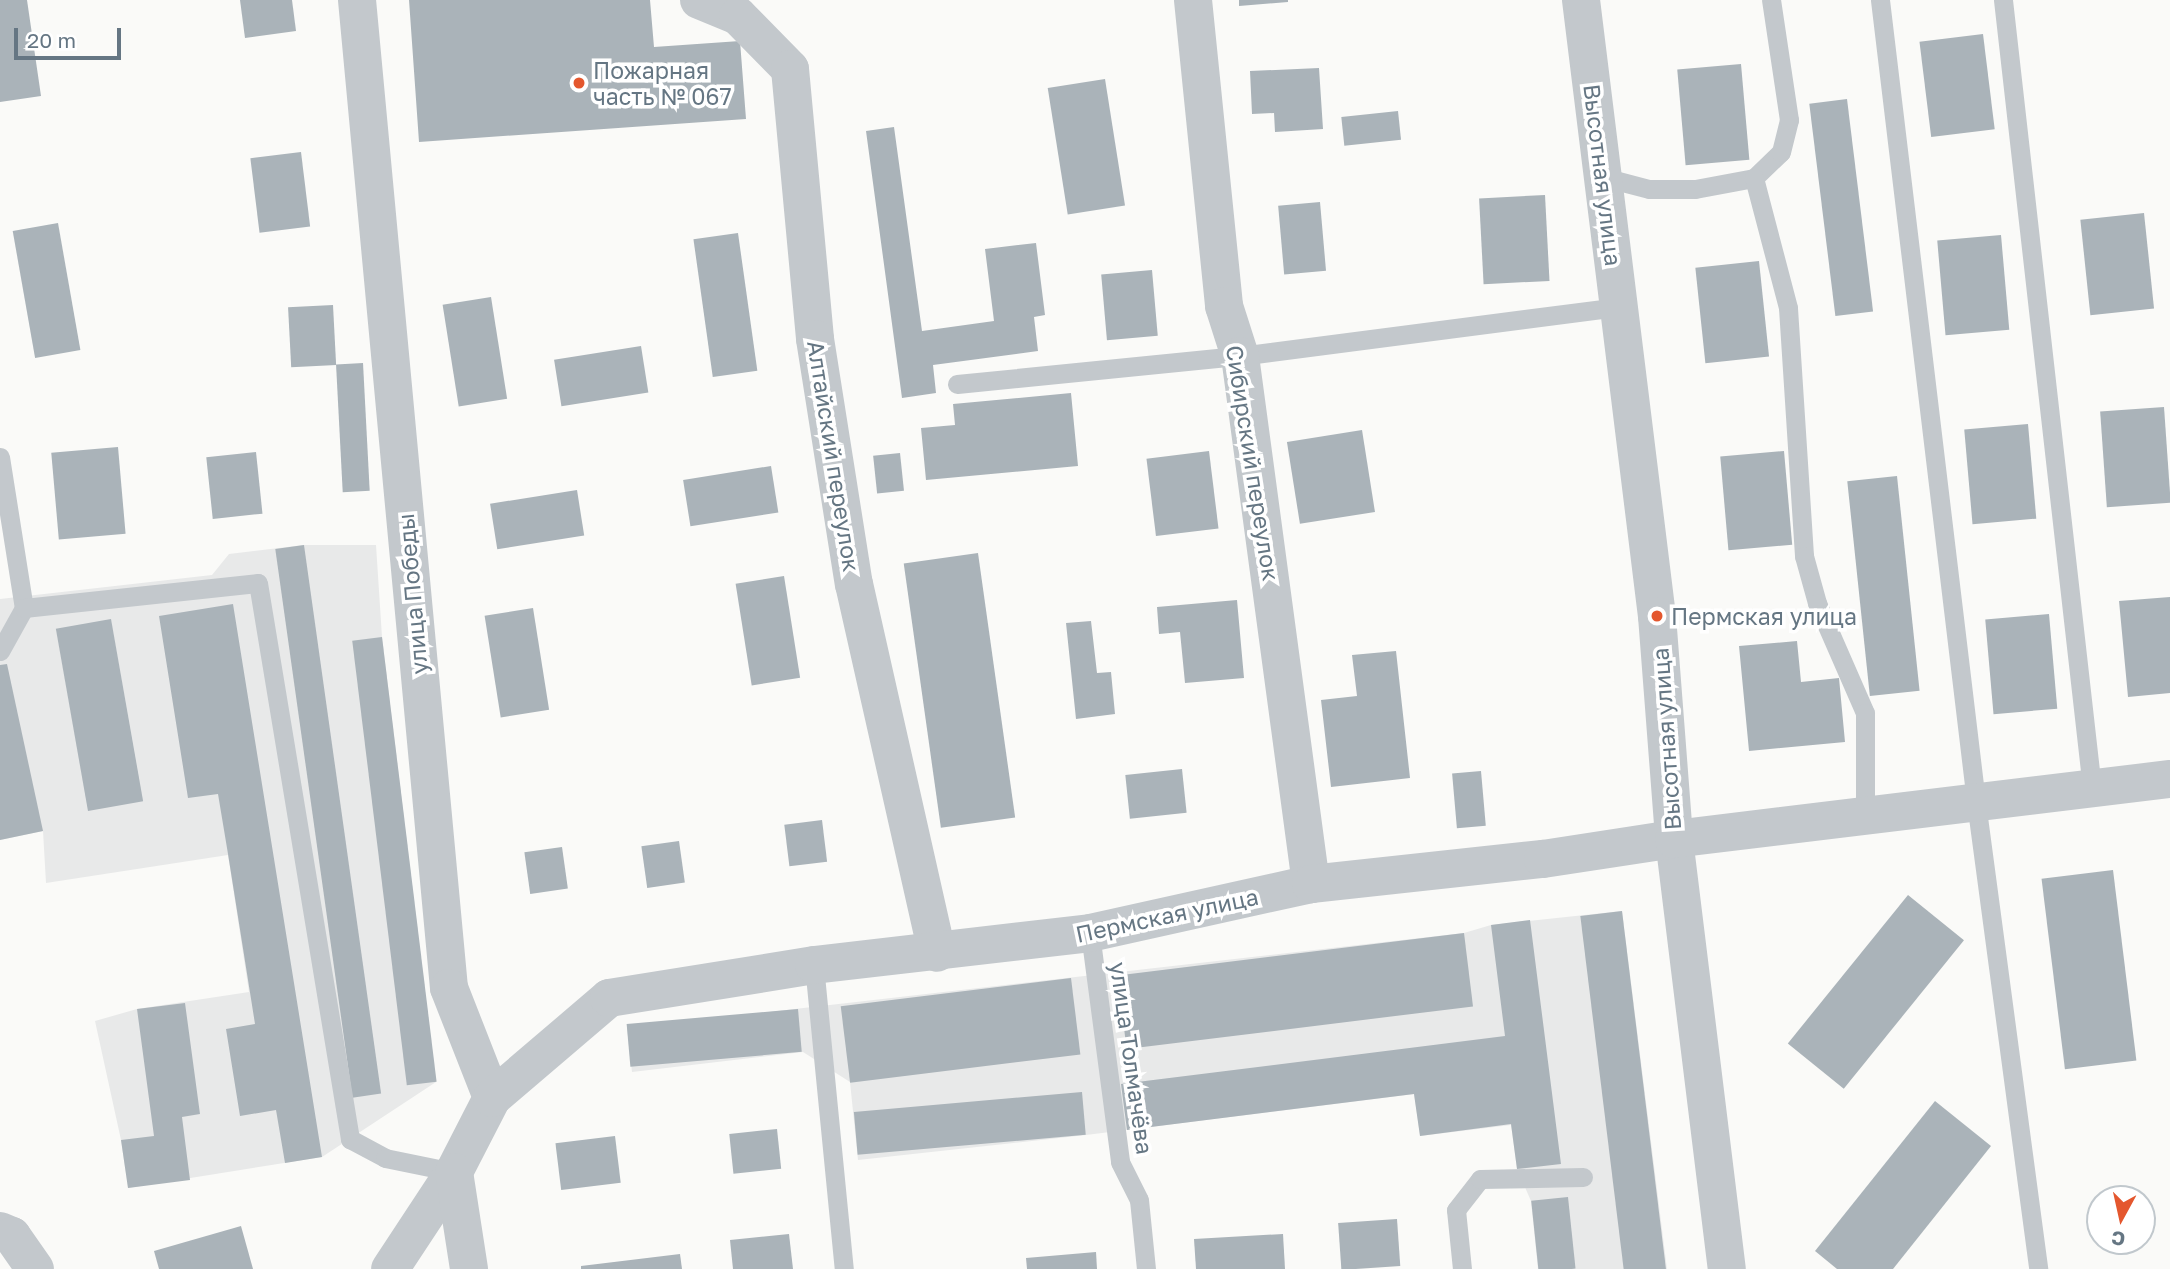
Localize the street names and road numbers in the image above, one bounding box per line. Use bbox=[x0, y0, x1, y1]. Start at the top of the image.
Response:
street label: Высотная улица bbox=[1578, 83, 1628, 267]
street label: Алтайский переулок bbox=[802, 338, 866, 574]
street label: Сибирский переулок bbox=[1221, 343, 1285, 583]
street label: улица Победы bbox=[391, 512, 433, 676]
street label: Высотная улица bbox=[1646, 647, 1686, 831]
street label: Пермская улица bbox=[1073, 882, 1261, 948]
street label: улица Толмачёва bbox=[1105, 960, 1159, 1156]

